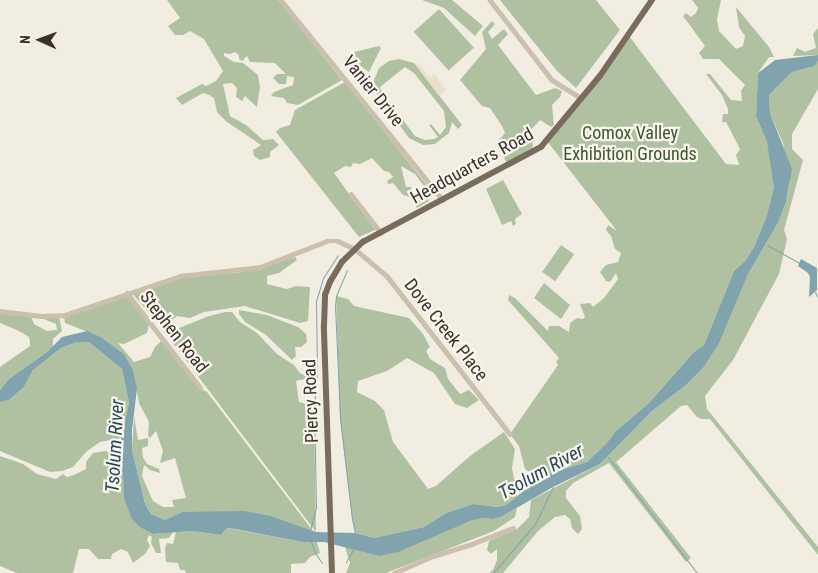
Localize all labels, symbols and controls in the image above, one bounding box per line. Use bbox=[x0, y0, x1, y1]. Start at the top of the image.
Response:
north arrow bbox=[15, 15, 65, 65]
text: N bbox=[17, 35, 33, 44]
street label: Vanier Drive bbox=[338, 51, 408, 131]
street label: Headquarters Road bbox=[407, 123, 537, 209]
park label: Comox Valley Exhibition Grounds bbox=[563, 123, 697, 166]
street label: Dove Creek Place bbox=[399, 275, 493, 385]
street label: Stephen Road bbox=[135, 287, 213, 377]
street label: Piercy Road bbox=[299, 359, 323, 443]
water label: Tsolum River bbox=[101, 399, 129, 493]
water label: Tsolum River bbox=[495, 439, 587, 505]

